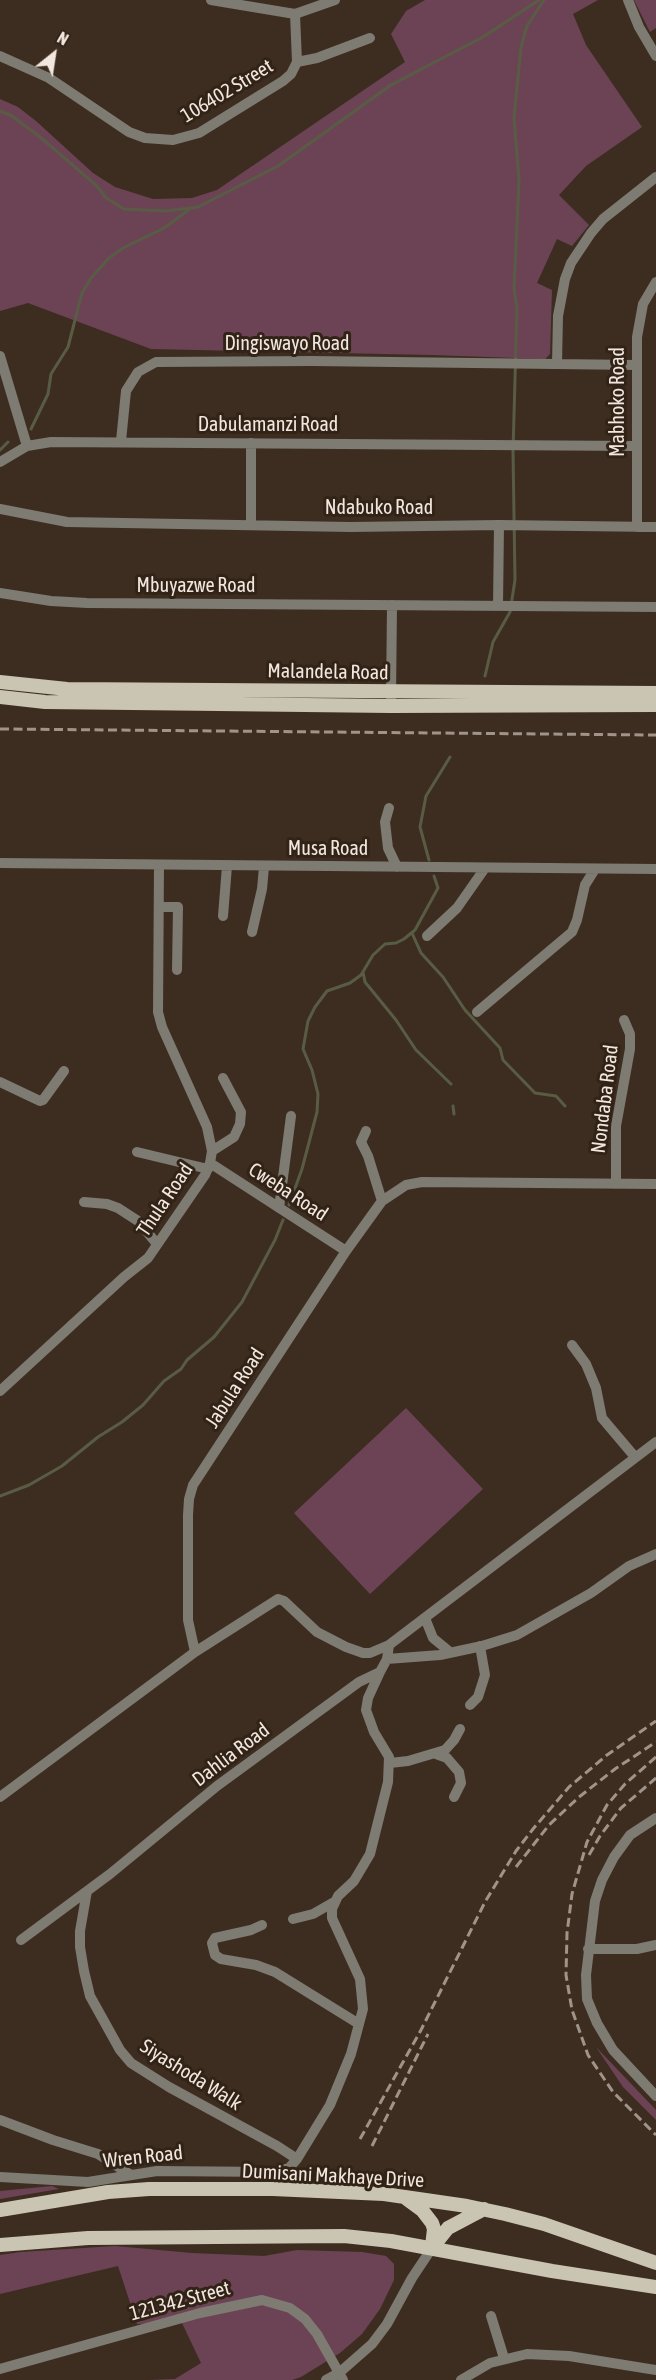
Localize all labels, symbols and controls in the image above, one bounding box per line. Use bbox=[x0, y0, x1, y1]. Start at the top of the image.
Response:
north arrow bbox=[24, 24, 84, 84]
text: N bbox=[54, 28, 72, 49]
street label: 106402 Street bbox=[177, 54, 277, 128]
street label: Dingiswayo Road bbox=[224, 332, 350, 356]
street label: Mabhoko Road bbox=[606, 347, 630, 457]
street label: Dabulamanzi Road bbox=[198, 413, 338, 437]
street label: Ndabuko Road bbox=[325, 496, 433, 520]
street label: Mbuyazwe Road bbox=[137, 574, 255, 598]
street label: Malandela Road bbox=[267, 659, 389, 685]
street label: Musa Road bbox=[288, 837, 368, 861]
street label: Nondaba Road bbox=[586, 1043, 624, 1155]
street label: Cweba Road bbox=[244, 1158, 332, 1226]
street label: Thula Road bbox=[132, 1159, 198, 1241]
street label: Jabula Road bbox=[200, 1344, 270, 1432]
street label: Dahlia Road bbox=[188, 1718, 274, 1792]
street label: Siyashoda Walk bbox=[136, 2034, 246, 2116]
street label: Wren Road bbox=[102, 2141, 184, 2173]
street label: Dumisani Makhaye Drive bbox=[241, 2159, 425, 2193]
street label: 121342 Street bbox=[127, 2276, 233, 2326]

